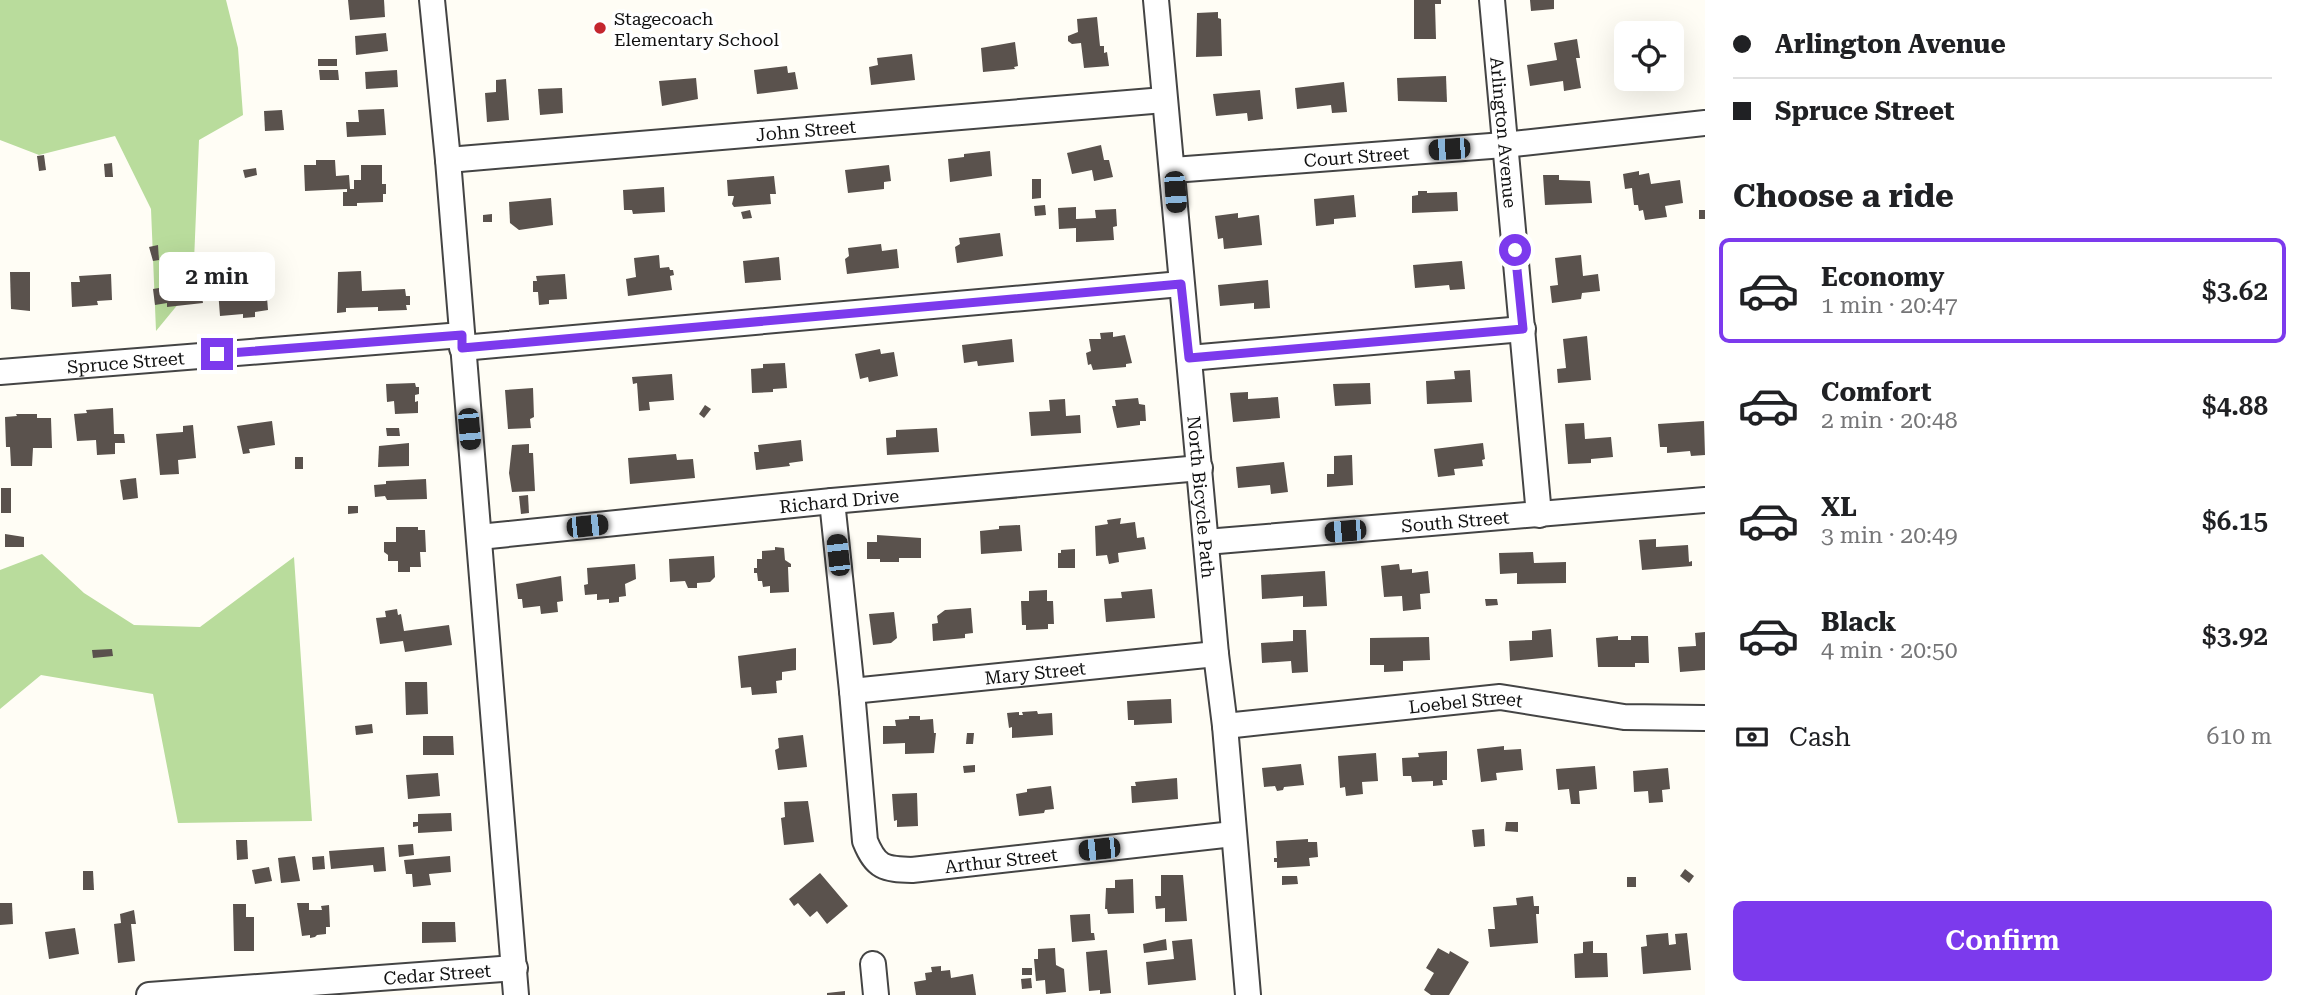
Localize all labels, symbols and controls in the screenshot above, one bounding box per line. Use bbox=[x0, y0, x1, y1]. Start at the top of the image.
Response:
place label: Stagecoach Elementary School bbox=[614, 8, 779, 50]
marker: Stagecoach Elementary School bbox=[592, 20, 608, 36]
map controls bbox=[1614, 21, 1684, 91]
button: locate bbox=[1614, 21, 1684, 91]
text: Arlington Avenue bbox=[1775, 29, 2006, 59]
street label: Arlington Avenue bbox=[1487, 56, 1521, 209]
text: Spruce Street bbox=[1775, 96, 1955, 126]
street label: John Street bbox=[755, 115, 857, 145]
car bbox=[1428, 137, 1471, 161]
street label: Court Street bbox=[1303, 142, 1410, 171]
car bbox=[1164, 170, 1187, 214]
text: Choose a ride bbox=[1733, 177, 1954, 215]
route start bbox=[1499, 234, 1531, 266]
callout: 2 min bbox=[159, 252, 275, 302]
icon: car bbox=[1737, 259, 1800, 322]
text: Economy bbox=[1821, 262, 1944, 292]
text: 2 min bbox=[185, 263, 249, 290]
text: $3.62 bbox=[2202, 276, 2268, 306]
text: 1 min · 20:47 bbox=[1821, 292, 1958, 319]
route end bbox=[201, 338, 233, 370]
street label: Spruce Street bbox=[66, 347, 185, 377]
icon: car bbox=[1737, 374, 1800, 437]
text: Comfort bbox=[1821, 377, 1931, 407]
text: $4.88 bbox=[2202, 391, 2268, 421]
car bbox=[457, 407, 482, 451]
text: 2 min · 20:48 bbox=[1821, 407, 1958, 434]
street label: North Bicycle Path bbox=[1184, 415, 1220, 580]
street label: Richard Drive bbox=[778, 485, 900, 517]
icon: car bbox=[1737, 489, 1800, 552]
text: XL bbox=[1821, 492, 1857, 522]
street label: South Street bbox=[1400, 506, 1510, 536]
text: $6.15 bbox=[2202, 506, 2268, 536]
car bbox=[566, 513, 609, 539]
car bbox=[1324, 519, 1367, 543]
text: 3 min · 20:49 bbox=[1821, 522, 1958, 549]
car bbox=[826, 533, 851, 577]
icon: car bbox=[1737, 604, 1800, 667]
text: Black bbox=[1821, 607, 1896, 637]
text: $3.92 bbox=[2202, 621, 2268, 651]
text: 4 min · 20:50 bbox=[1821, 637, 1958, 664]
street label: Mary Street bbox=[984, 657, 1087, 688]
street label: Loebel Street bbox=[1407, 686, 1525, 717]
icon: cash bbox=[1733, 718, 1771, 756]
text: Cash bbox=[1789, 722, 1851, 752]
text: 610 m bbox=[2207, 723, 2272, 750]
car bbox=[1078, 836, 1121, 862]
street label: Arthur Street bbox=[944, 843, 1059, 877]
button: Confirm bbox=[1733, 901, 2272, 981]
street label: Cedar Street bbox=[383, 959, 492, 988]

